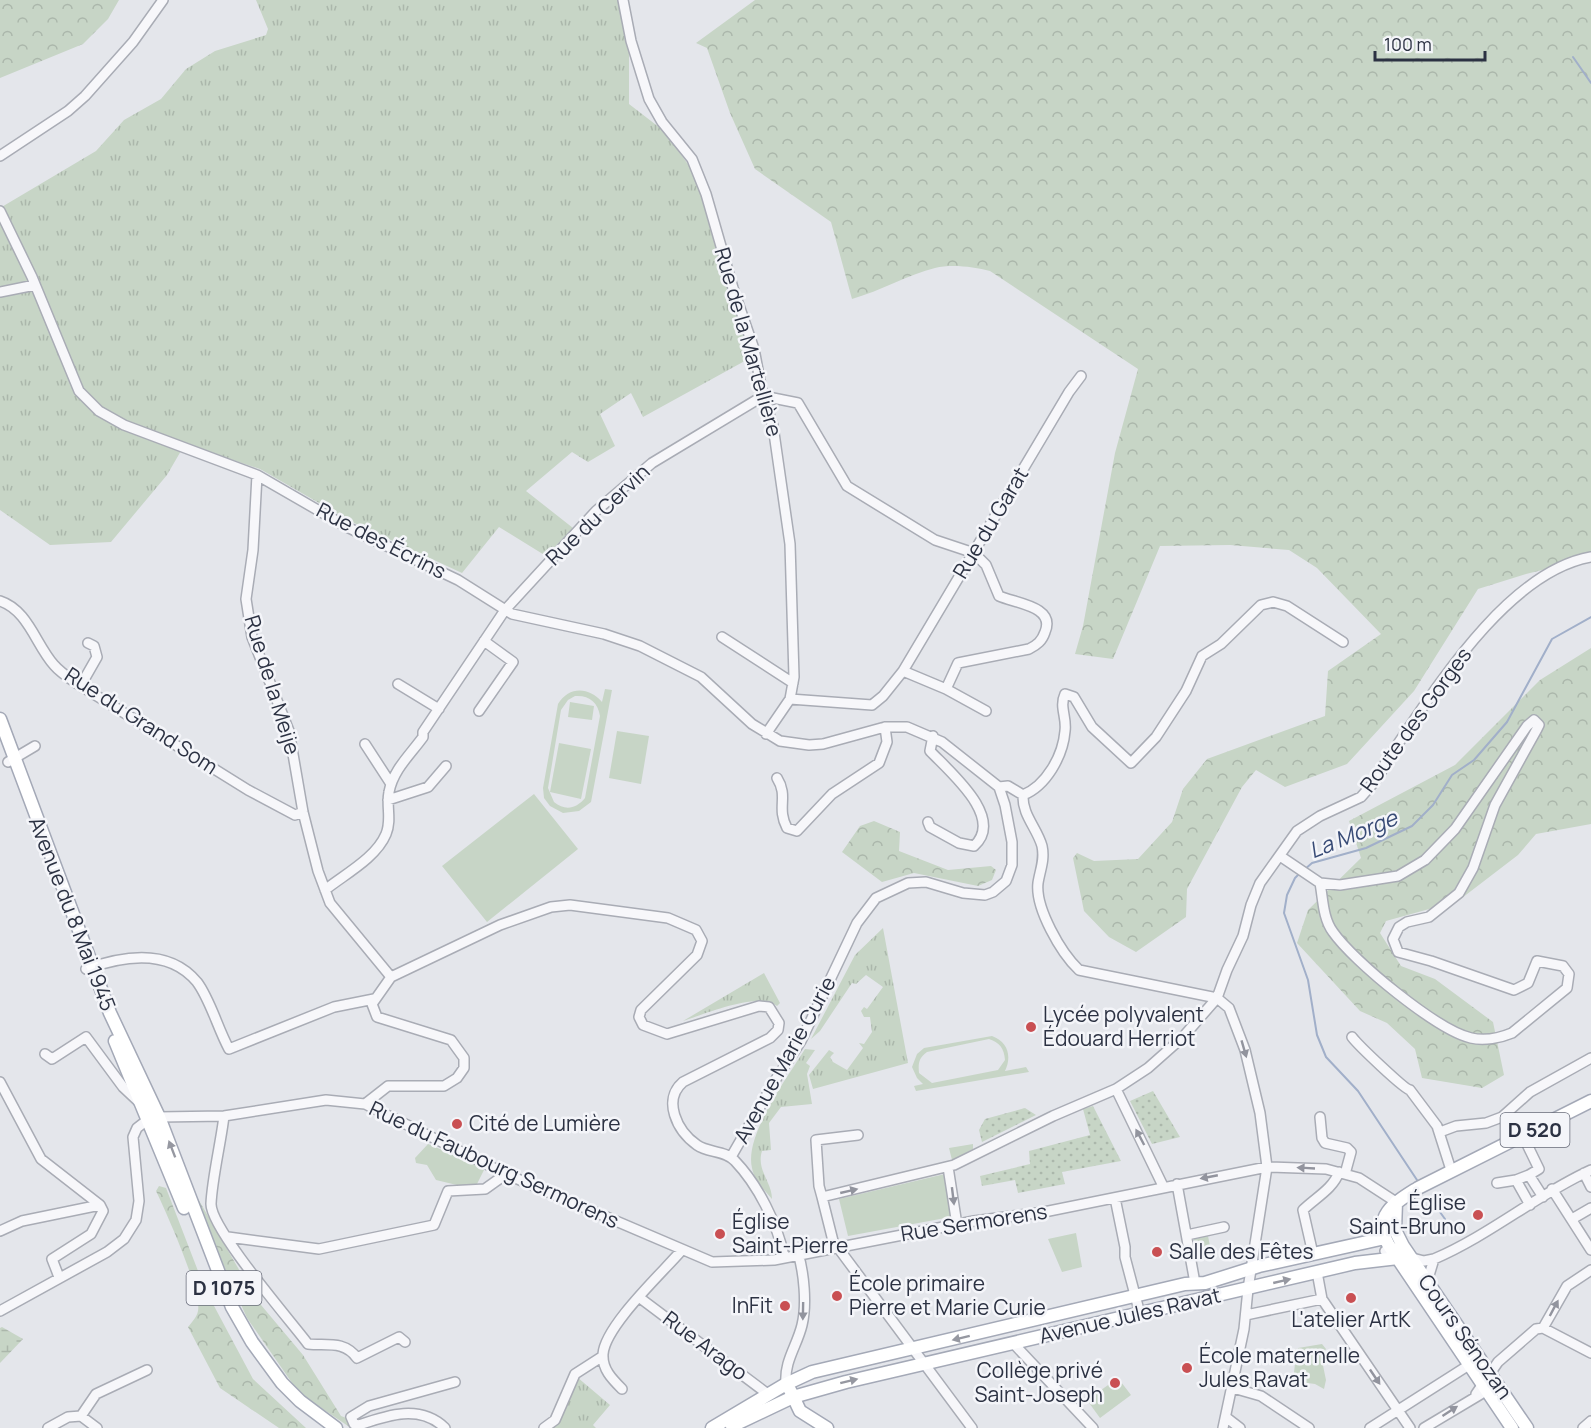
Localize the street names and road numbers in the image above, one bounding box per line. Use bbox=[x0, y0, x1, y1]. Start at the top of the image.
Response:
street label: Rue de la Martellière bbox=[709, 244, 789, 440]
street label: Rue du Cervin bbox=[539, 458, 655, 571]
street label: Rue du Garat bbox=[946, 462, 1034, 583]
street label: Rue des Écrins bbox=[312, 495, 451, 585]
street label: Rue de la Meije bbox=[238, 612, 307, 758]
street label: Route des Gorges bbox=[1353, 641, 1477, 797]
street label: Rue du Grand Som bbox=[60, 660, 223, 780]
street label: Avenue du 8 Mai 1945 bbox=[23, 813, 123, 1015]
street label: Avenue Marie Curie bbox=[727, 971, 842, 1148]
street label: Rue du Faubourg Sermorens bbox=[365, 1094, 624, 1234]
road number: D 520 bbox=[1500, 1113, 1570, 1147]
street label: Rue Sermorens bbox=[899, 1197, 1049, 1247]
street label: Cours Sénozan bbox=[1412, 1268, 1519, 1404]
road number: D 1075 bbox=[186, 1271, 262, 1305]
street label: Avenue Jules Ravat bbox=[1036, 1281, 1223, 1350]
street label: Rue Arago bbox=[658, 1304, 754, 1386]

